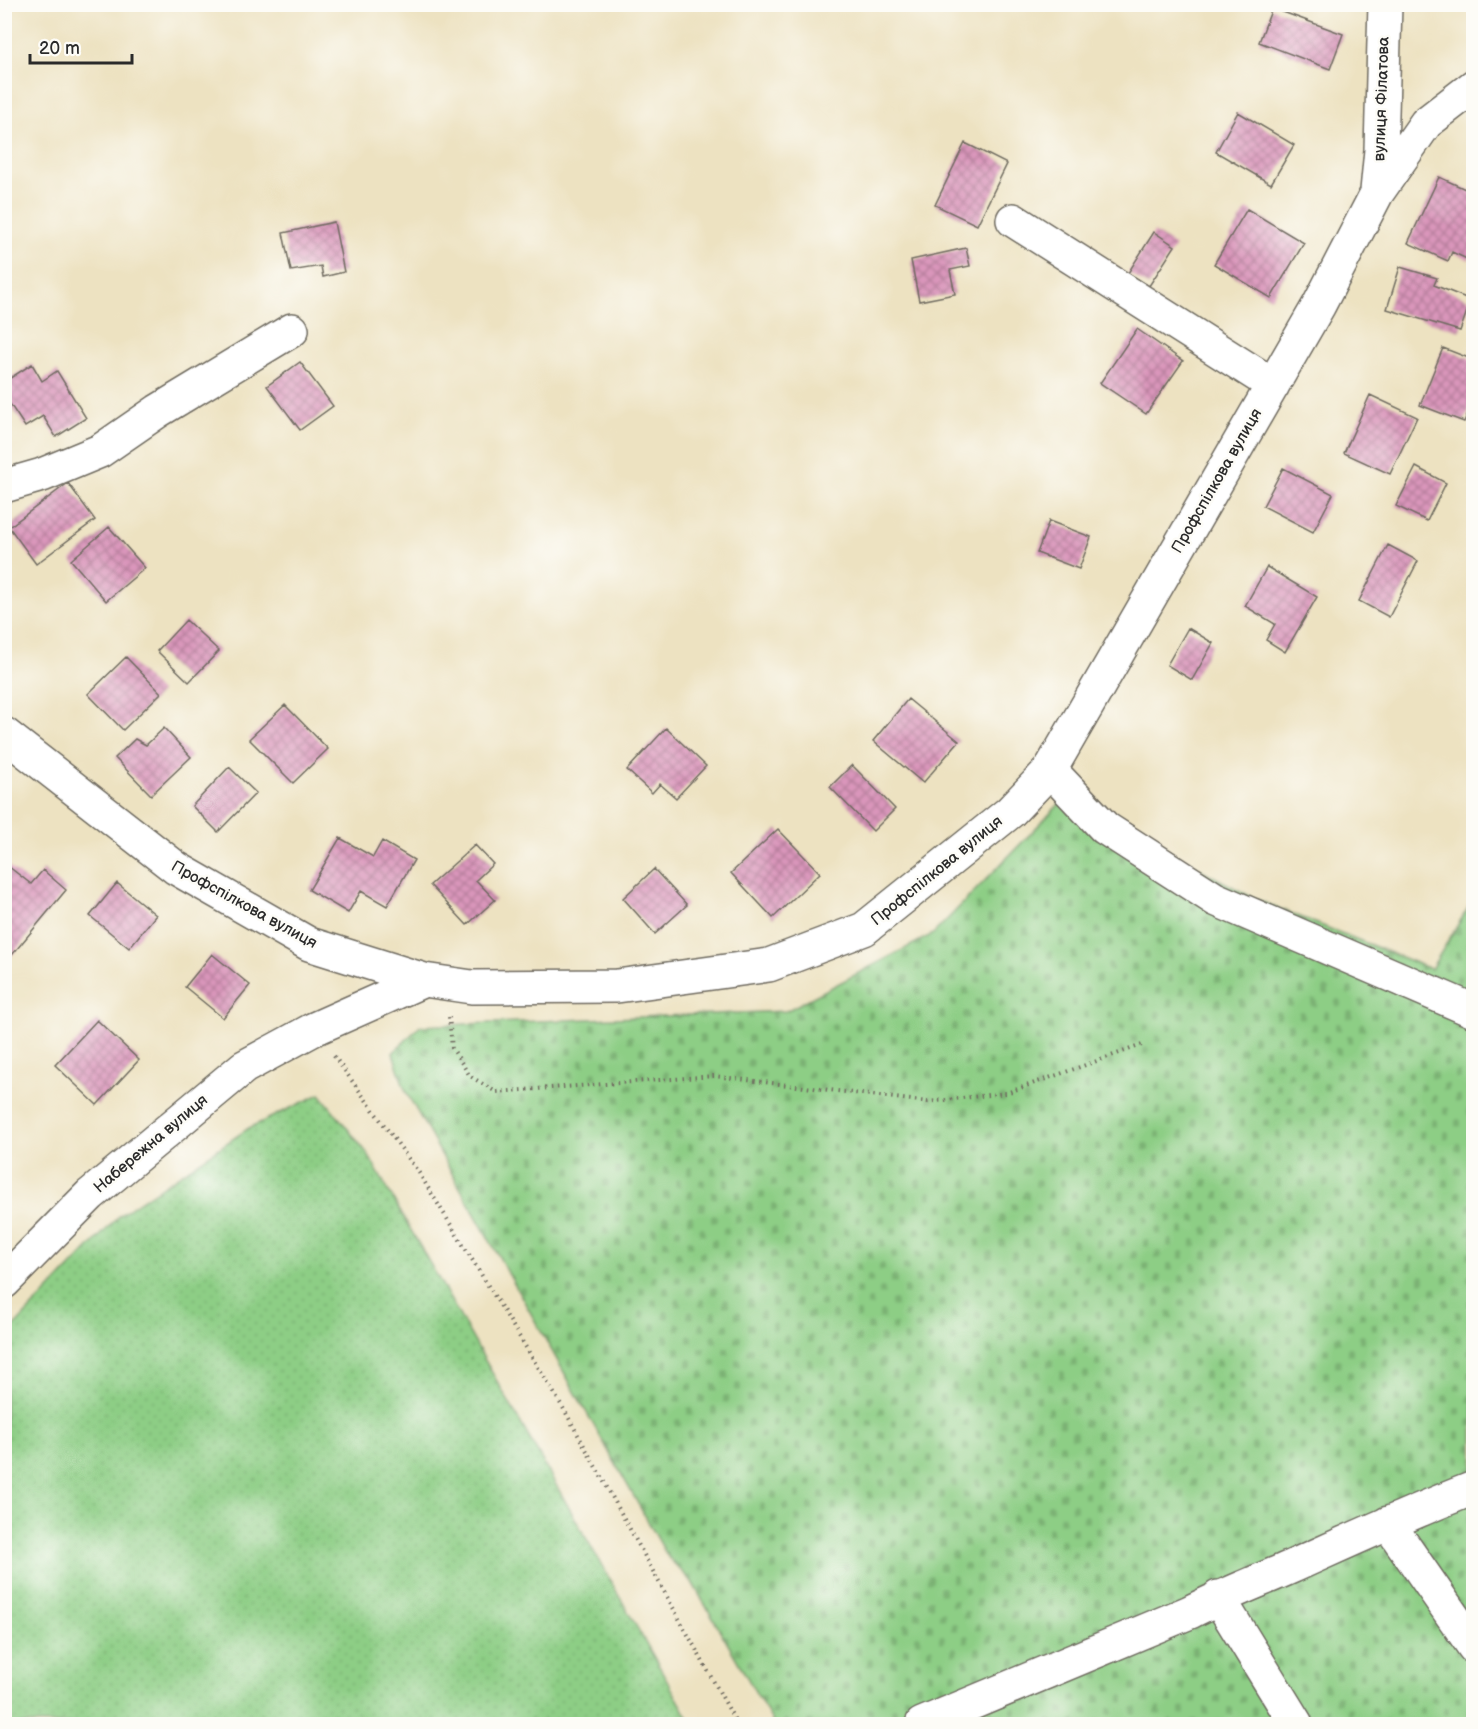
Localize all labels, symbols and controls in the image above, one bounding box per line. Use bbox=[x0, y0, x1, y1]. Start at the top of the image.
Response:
scale bar bbox=[30, 27, 132, 65]
street label: вулиця Філатова bbox=[1370, 36, 1394, 162]
text: 20 m bbox=[39, 38, 80, 59]
street label: Профспілкова вулиця bbox=[1168, 405, 1266, 557]
street label: Профспілкова вулиця bbox=[867, 812, 1007, 930]
street label: Профспілкова вулиця bbox=[168, 857, 320, 953]
street label: Набережна вулиця bbox=[90, 1091, 212, 1197]

